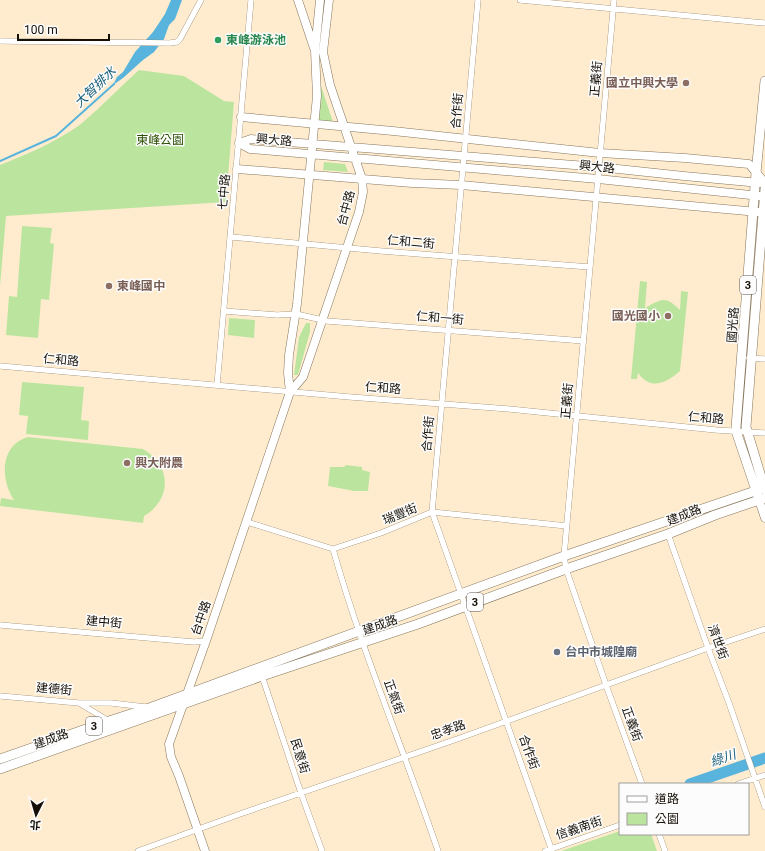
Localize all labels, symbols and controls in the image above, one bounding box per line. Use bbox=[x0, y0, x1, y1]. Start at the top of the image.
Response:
scale bar bbox=[18, 16, 109, 42]
text: 100 m bbox=[24, 23, 58, 37]
place label: 東峰游泳池 bbox=[226, 33, 286, 47]
marker: 東峰游泳池 bbox=[213, 35, 223, 45]
street label: 正義街 bbox=[587, 60, 605, 98]
water label: 大智排水 bbox=[71, 63, 120, 110]
place label: 國立中興大學 bbox=[606, 76, 678, 90]
marker: 國立中興大學 bbox=[681, 78, 691, 88]
street label: 合作街 bbox=[448, 92, 466, 130]
street label: 興大路 bbox=[255, 131, 293, 149]
park label: 東峰公園 bbox=[136, 133, 184, 147]
street label: 興大路 bbox=[578, 158, 616, 176]
street label: 七中路 bbox=[215, 173, 233, 211]
street label: 台中路 bbox=[335, 189, 357, 227]
street label: 仁和二街 bbox=[386, 233, 436, 251]
road number: 3 bbox=[740, 276, 756, 294]
place label: 東峰國中 bbox=[117, 279, 165, 293]
marker: 東峰國中 bbox=[104, 281, 114, 291]
street label: 國光路 bbox=[725, 307, 741, 343]
street label: 仁和一街 bbox=[415, 309, 465, 327]
place label: 國光國小 bbox=[612, 309, 660, 323]
marker: 國光國小 bbox=[663, 311, 673, 321]
street label: 仁和路 bbox=[42, 351, 80, 369]
street label: 仁和路 bbox=[365, 380, 401, 396]
street label: 正義街 bbox=[558, 382, 576, 420]
street label: 仁和路 bbox=[687, 409, 725, 427]
street label: 合作街 bbox=[419, 415, 437, 453]
place label: 興大附農 bbox=[135, 456, 183, 470]
marker: 興大附農 bbox=[122, 458, 132, 468]
street label: 瑞豐街 bbox=[381, 501, 419, 527]
street label: 建成路 bbox=[665, 502, 703, 528]
road number: 3 bbox=[467, 593, 483, 611]
street label: 台中路 bbox=[189, 599, 213, 637]
street label: 建中街 bbox=[85, 613, 123, 631]
street label: 建成路 bbox=[361, 613, 399, 637]
street label: 濟世街 bbox=[705, 623, 731, 661]
place label: 台中市城隍廟 bbox=[565, 645, 637, 659]
marker: 台中市城隍廟 bbox=[552, 647, 562, 657]
street label: 正氣街 bbox=[381, 678, 407, 716]
street label: 建德街 bbox=[35, 680, 73, 698]
street label: 正義街 bbox=[619, 705, 645, 743]
road number: 3 bbox=[86, 717, 102, 735]
street label: 忠孝路 bbox=[429, 718, 467, 742]
street label: 建成路 bbox=[32, 726, 70, 752]
street label: 合作街 bbox=[516, 733, 542, 771]
street label: 民意街 bbox=[288, 737, 312, 775]
water label: 綠川 bbox=[708, 746, 740, 769]
legend bbox=[619, 783, 749, 835]
text: 道路 bbox=[655, 792, 679, 806]
north arrow bbox=[16, 795, 56, 835]
text: 公園 bbox=[655, 812, 679, 826]
street label: 信義南街 bbox=[554, 814, 604, 842]
text: 北 bbox=[29, 818, 41, 831]

